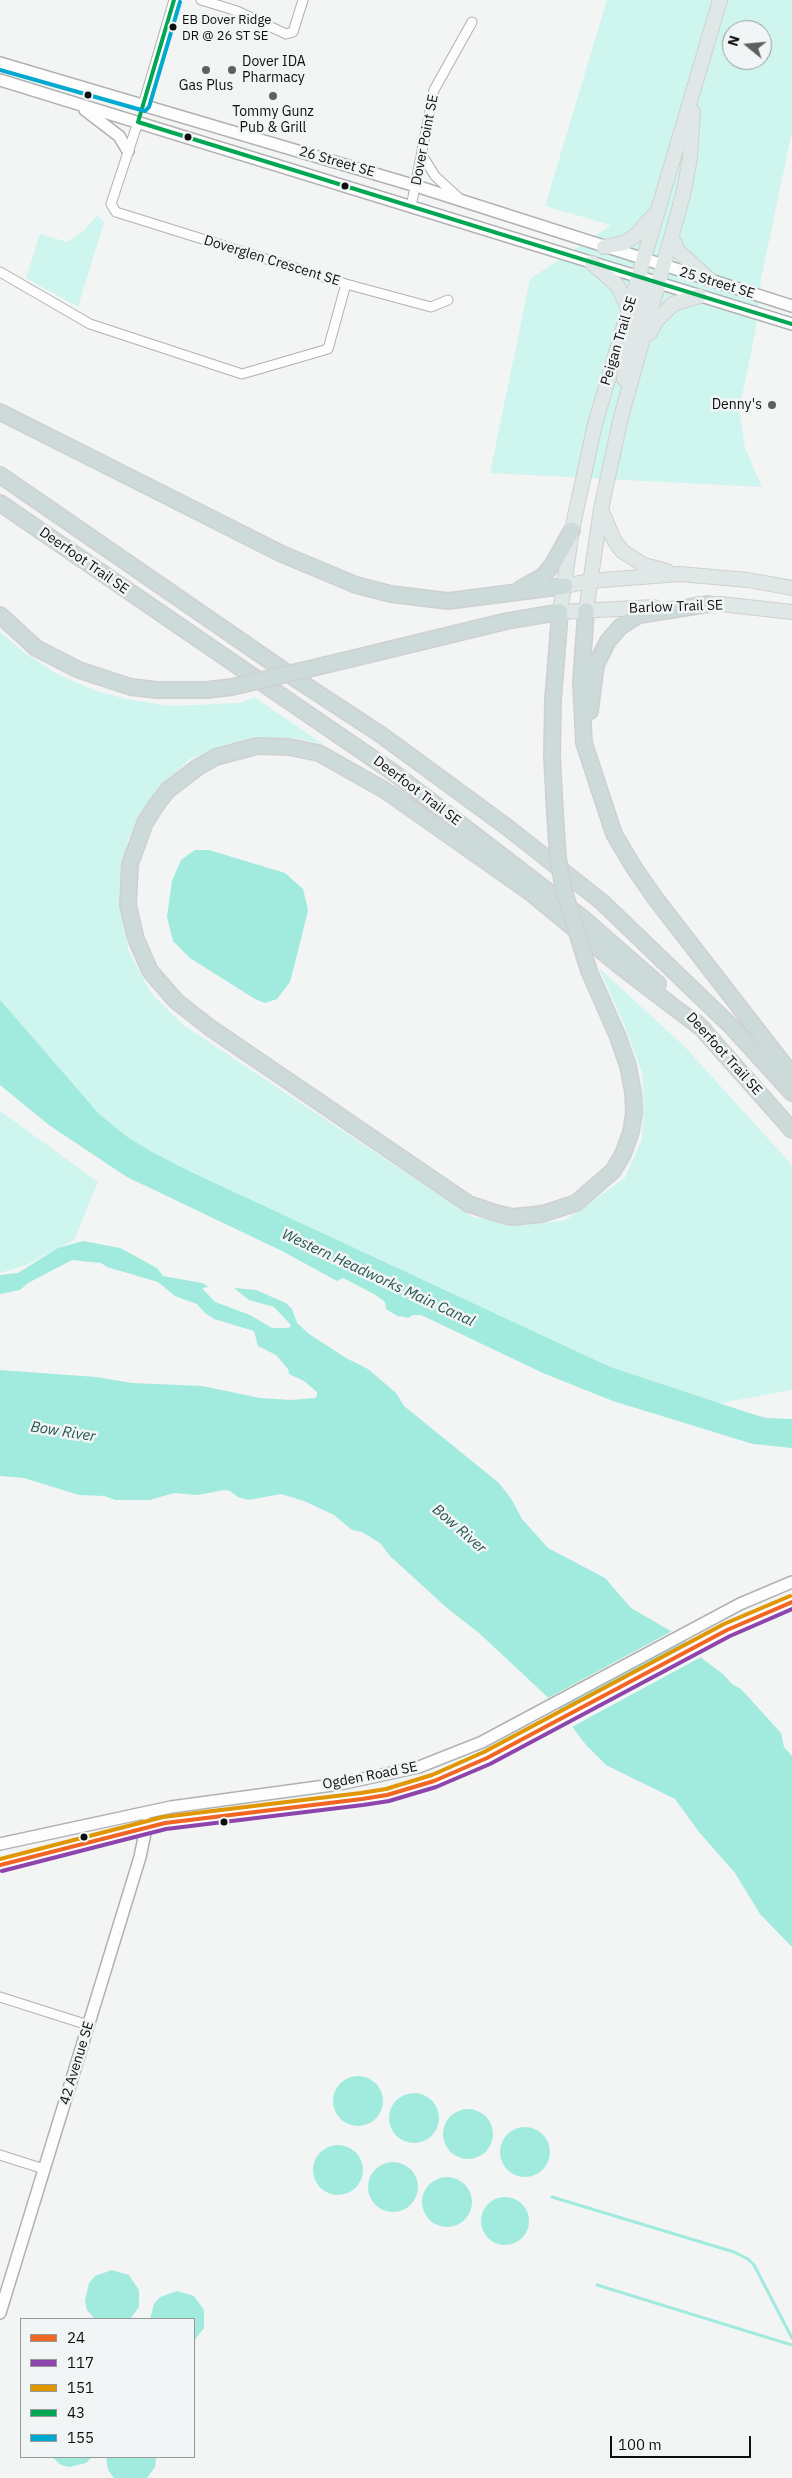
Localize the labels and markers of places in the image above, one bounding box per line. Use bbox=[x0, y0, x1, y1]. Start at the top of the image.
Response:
place label: EB Dover Ridge DR @ 26 ST SE bbox=[182, 12, 271, 43]
marker: EB Dover Ridge DR @ 26 ST SE bbox=[168, 22, 178, 32]
place label: Dover IDA Pharmacy bbox=[242, 54, 306, 86]
marker: Gas Plus bbox=[200, 64, 212, 76]
marker: Dover IDA Pharmacy bbox=[226, 64, 238, 76]
place label: Gas Plus bbox=[179, 78, 233, 94]
unlabelled marker bbox=[83, 90, 93, 100]
marker: Tommy Gunz Pub & Grill bbox=[267, 90, 279, 102]
place label: Tommy Gunz Pub & Grill bbox=[232, 104, 314, 136]
unlabelled marker bbox=[183, 132, 193, 142]
unlabelled marker bbox=[340, 181, 350, 191]
place label: Denny's bbox=[712, 397, 762, 413]
marker: Denny's bbox=[766, 399, 778, 411]
unlabelled marker bbox=[219, 1817, 229, 1827]
unlabelled marker bbox=[79, 1832, 89, 1842]

